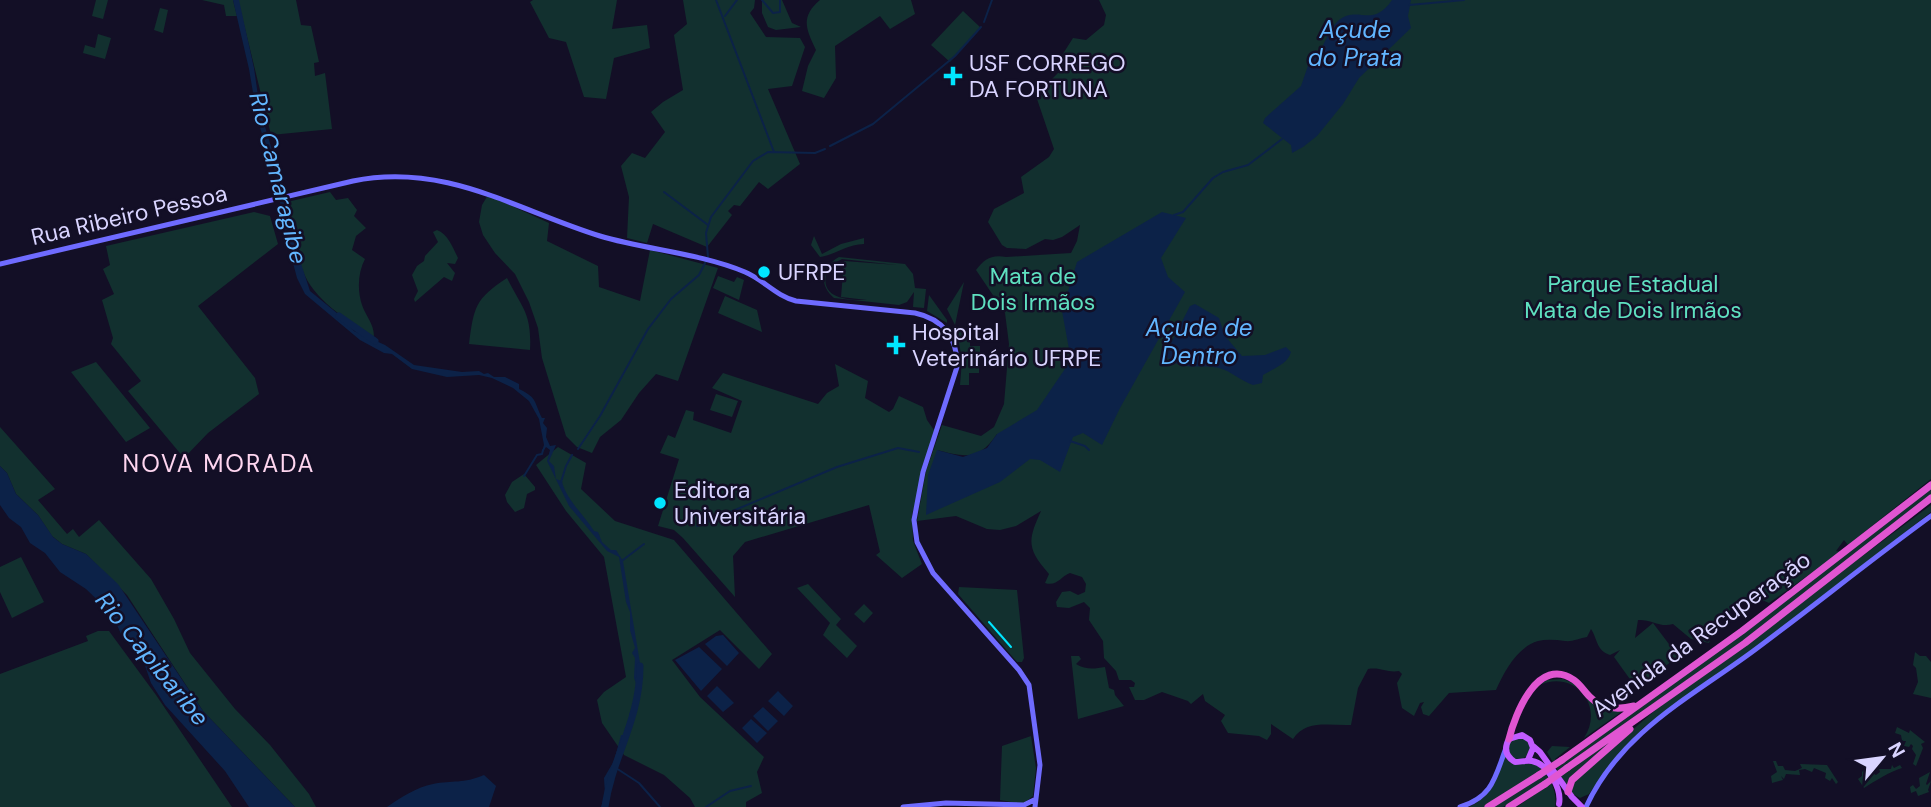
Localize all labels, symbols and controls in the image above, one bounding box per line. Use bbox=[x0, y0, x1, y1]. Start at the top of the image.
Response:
water label: Açude do Prata bbox=[1308, 14, 1402, 73]
place label: USF CORREGO DA FORTUNA bbox=[969, 48, 1126, 104]
marker: USF CORREGO DA FORTUNA bbox=[943, 66, 963, 86]
water label: Rio Camaragibe bbox=[242, 89, 315, 267]
street label: Rua Ribeiro Pessoa bbox=[28, 178, 230, 252]
place label: UFRPE bbox=[778, 257, 845, 287]
park label: Mata de Dois Irmãos bbox=[971, 261, 1095, 317]
marker: UFRPE bbox=[756, 264, 772, 280]
park label: Parque Estadual Mata de Dois Irmãos bbox=[1524, 269, 1742, 325]
water label: Açude de Dentro bbox=[1144, 312, 1253, 371]
place label: Hospital Veterinário UFRPE bbox=[912, 317, 1101, 373]
marker: Hospital Veterinário UFRPE bbox=[886, 335, 906, 355]
district label: NOVA MORADA bbox=[123, 448, 315, 479]
place label: Editora Universitária bbox=[674, 475, 806, 531]
marker: Editora Universitária bbox=[652, 495, 668, 511]
street label: Avenida da Recuperação bbox=[1586, 544, 1816, 724]
water label: Rio Capibaribe bbox=[89, 585, 216, 732]
north arrow bbox=[1847, 723, 1917, 793]
text: N bbox=[1882, 738, 1911, 762]

